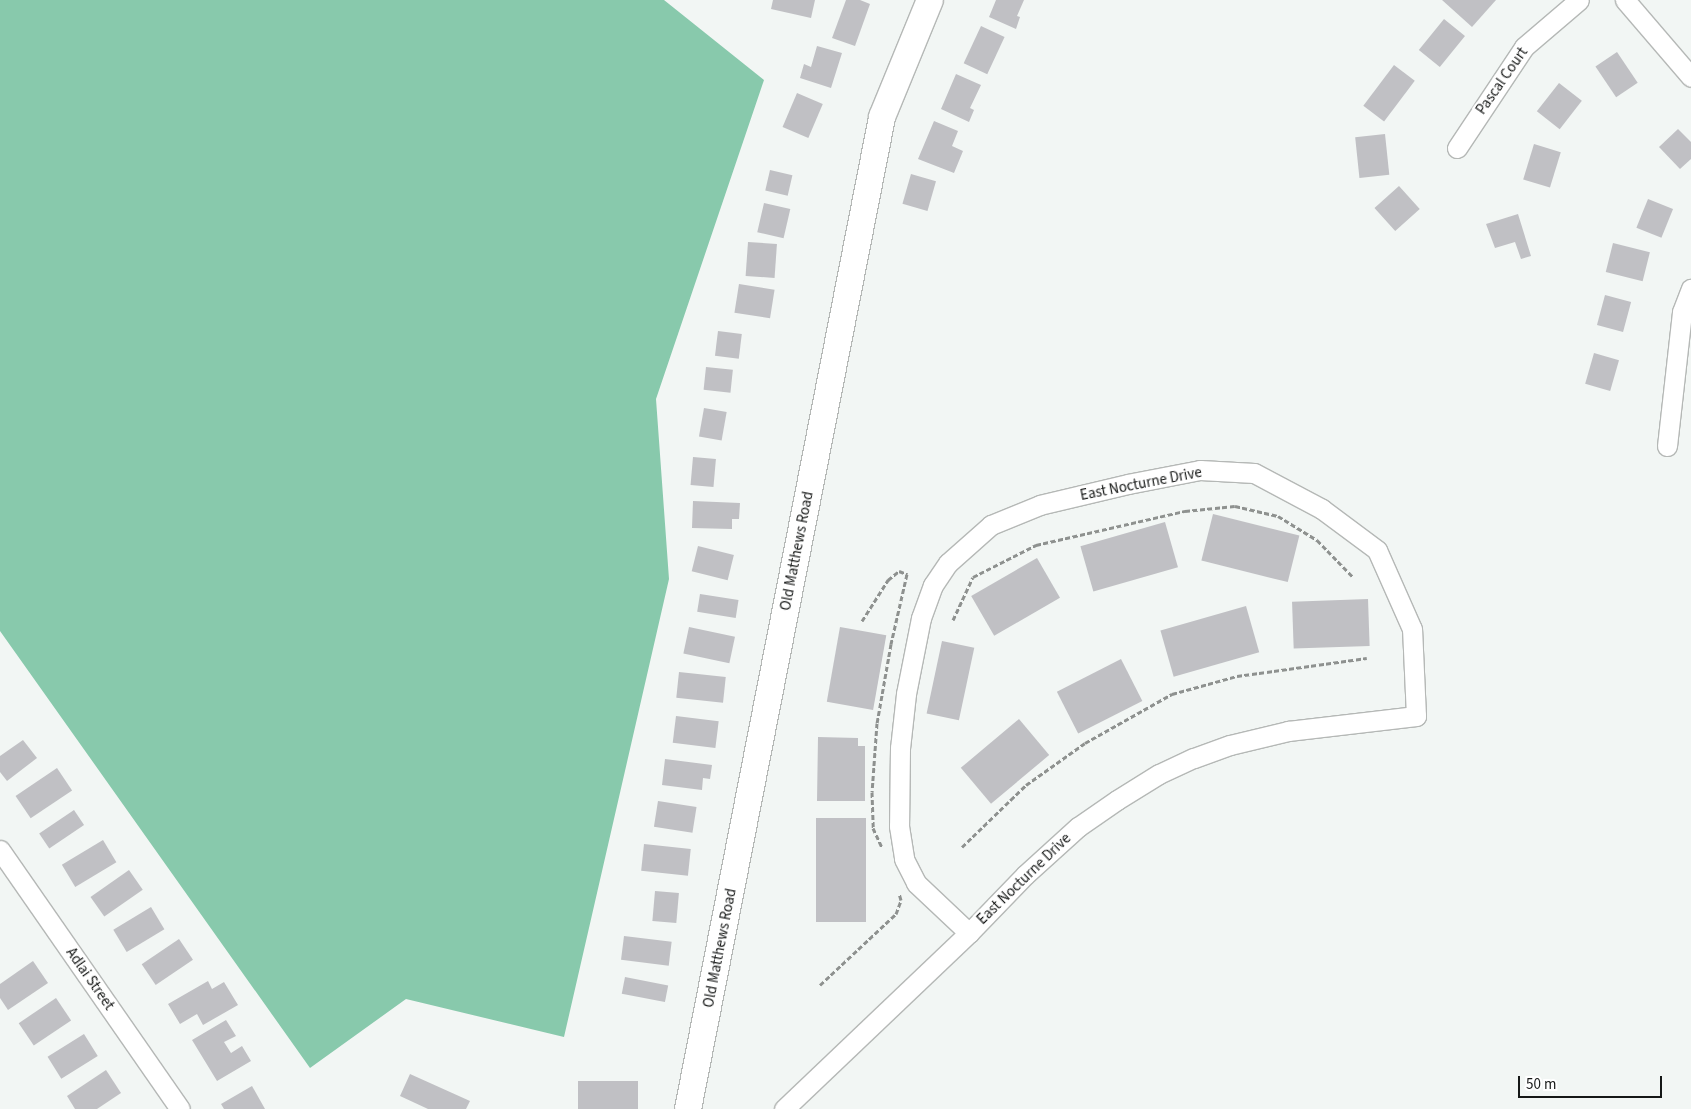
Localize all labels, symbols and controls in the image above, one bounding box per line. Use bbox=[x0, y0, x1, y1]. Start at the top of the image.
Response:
street label: Pascal Court bbox=[1472, 44, 1532, 118]
street label: East Nocturne Drive bbox=[1079, 463, 1203, 505]
street label: Old Matthews Road bbox=[777, 490, 817, 612]
street label: East Nocturne Drive bbox=[973, 830, 1075, 928]
street label: Old Matthews Road bbox=[700, 887, 740, 1009]
street label: Adlai Street bbox=[62, 944, 118, 1014]
scale bar bbox=[1521, 1066, 1665, 1098]
text: 50 m bbox=[1526, 1074, 1556, 1095]

